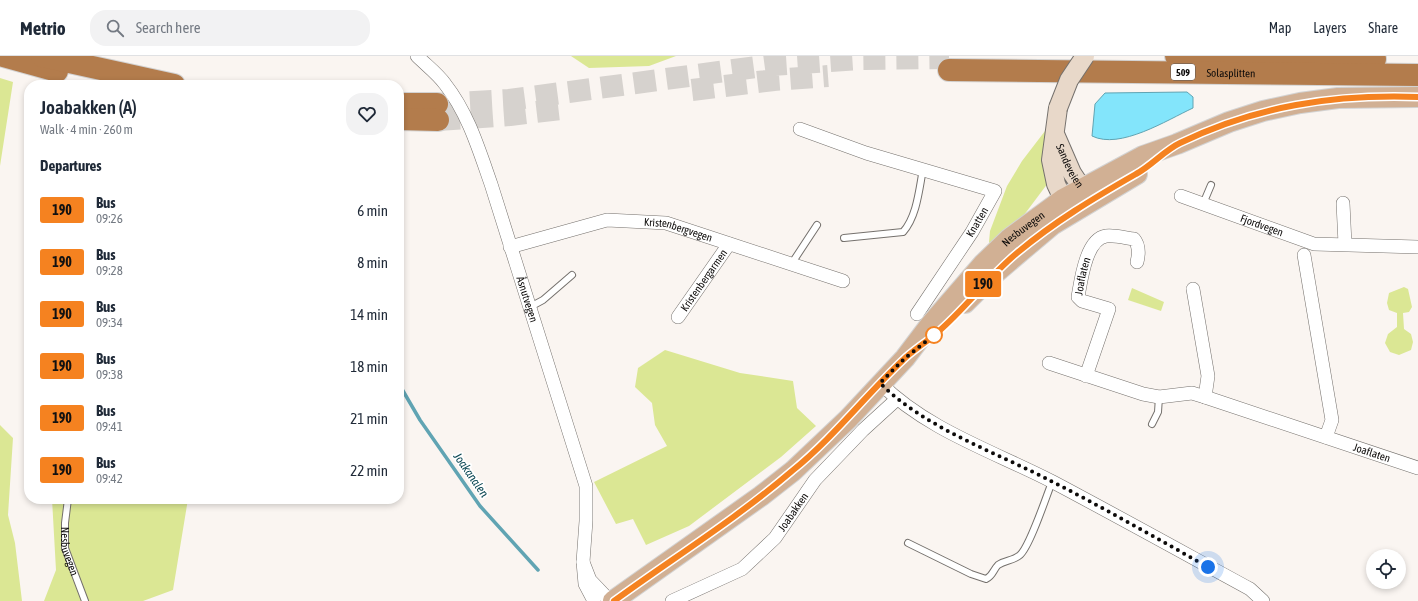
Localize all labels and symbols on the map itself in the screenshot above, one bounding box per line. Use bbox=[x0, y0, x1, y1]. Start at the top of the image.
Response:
road number: 509 bbox=[1171, 64, 1195, 80]
street label: Solasplitten bbox=[1206, 67, 1256, 79]
street label: Sandeveien bbox=[1054, 142, 1086, 190]
street label: Knatten bbox=[964, 205, 990, 239]
street label: Nesbuvegen bbox=[999, 209, 1047, 249]
street label: Fjordvegen bbox=[1239, 212, 1285, 238]
street label: Kristenbergvegen bbox=[644, 216, 714, 244]
street label: Kristenbergarmen bbox=[678, 247, 730, 313]
street label: Joaflaten bbox=[1072, 256, 1093, 296]
line badge: 190 bbox=[960, 271, 1006, 297]
street label: Åsnutvegen bbox=[514, 274, 540, 324]
unlabelled marker bbox=[925, 326, 943, 344]
street label: Joaflaten bbox=[1352, 441, 1392, 464]
water label: Joakanalen bbox=[450, 449, 492, 500]
street label: Joabakken bbox=[776, 490, 810, 533]
street label: Nesbuvegen bbox=[59, 527, 81, 577]
your location bbox=[1198, 557, 1218, 577]

